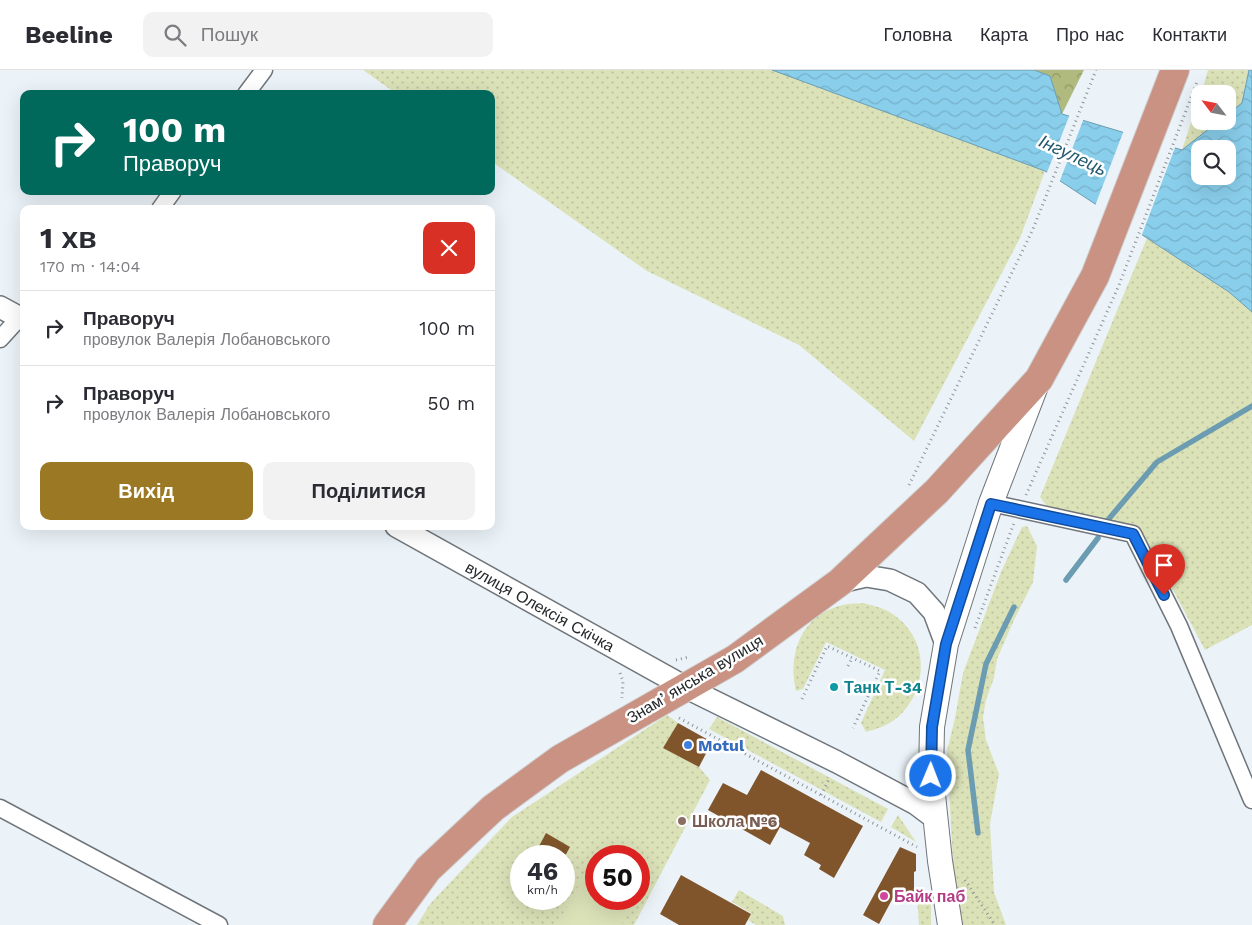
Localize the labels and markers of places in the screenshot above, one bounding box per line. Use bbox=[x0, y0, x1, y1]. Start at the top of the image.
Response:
pin bbox=[1143, 544, 1185, 595]
place label: Танк Т-34 bbox=[844, 678, 922, 697]
marker: Танк Т-34 bbox=[828, 681, 840, 693]
place label: Motul bbox=[698, 736, 745, 755]
marker: Motul bbox=[682, 739, 694, 751]
place label: Школа №6 bbox=[692, 812, 778, 831]
marker: Школа №6 bbox=[676, 815, 688, 827]
place label: Байк паб bbox=[894, 887, 965, 906]
marker: Байк паб bbox=[878, 890, 890, 902]

